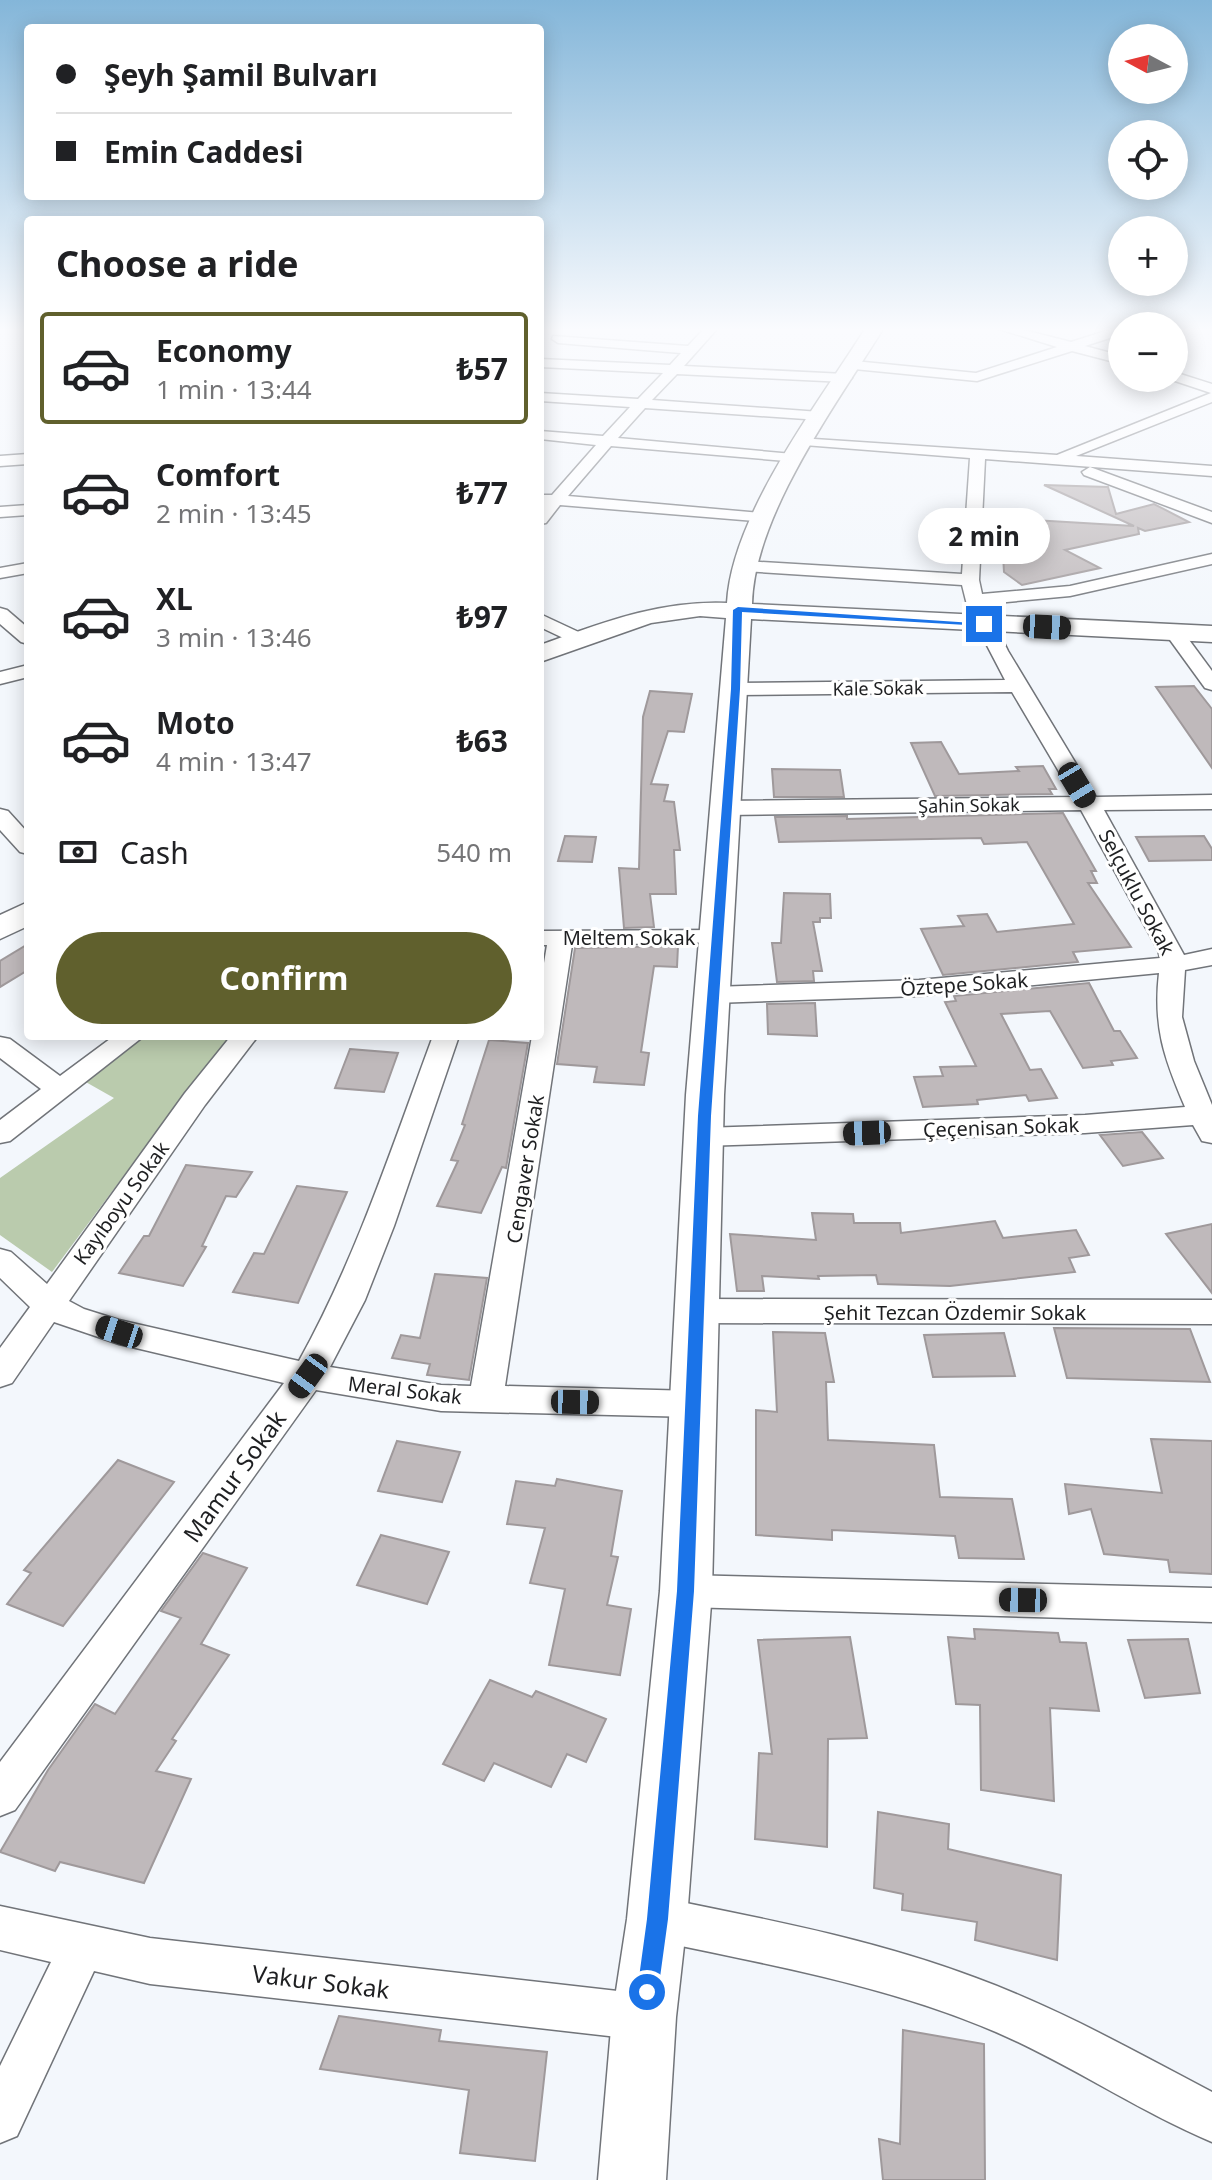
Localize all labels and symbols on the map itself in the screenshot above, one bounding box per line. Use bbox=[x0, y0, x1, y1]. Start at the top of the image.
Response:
north arrow bbox=[1108, 24, 1188, 104]
callout: 2 min bbox=[918, 508, 1050, 564]
route end bbox=[966, 606, 1002, 642]
car bbox=[1022, 614, 1072, 640]
street label: Kale Sokak bbox=[832, 675, 924, 701]
car bbox=[1054, 758, 1100, 812]
street label: Şahin Sokak bbox=[918, 792, 1020, 818]
street label: Selçuklu Sokak bbox=[1093, 825, 1182, 960]
street label: Meltem Sokak bbox=[563, 924, 696, 951]
street label: Öztepe Sokak bbox=[899, 966, 1029, 1002]
street label: Cengaver Sokak bbox=[500, 1092, 550, 1245]
street label: Çeçenisan Sokak bbox=[922, 1111, 1080, 1143]
car bbox=[843, 1120, 891, 1146]
street label: Kayıboyu Sokak bbox=[67, 1136, 175, 1270]
street label: Şehit Tezcan Özdemir Sokak bbox=[824, 1299, 1086, 1326]
car bbox=[92, 1313, 146, 1351]
car bbox=[284, 1350, 332, 1402]
street label: Meral Sokak bbox=[347, 1370, 464, 1410]
car bbox=[551, 1390, 599, 1414]
street label: Mamur Sokak bbox=[175, 1403, 293, 1549]
car bbox=[999, 1588, 1047, 1612]
street label: Vakur Sokak bbox=[251, 1956, 392, 2006]
route start bbox=[629, 1974, 665, 2010]

